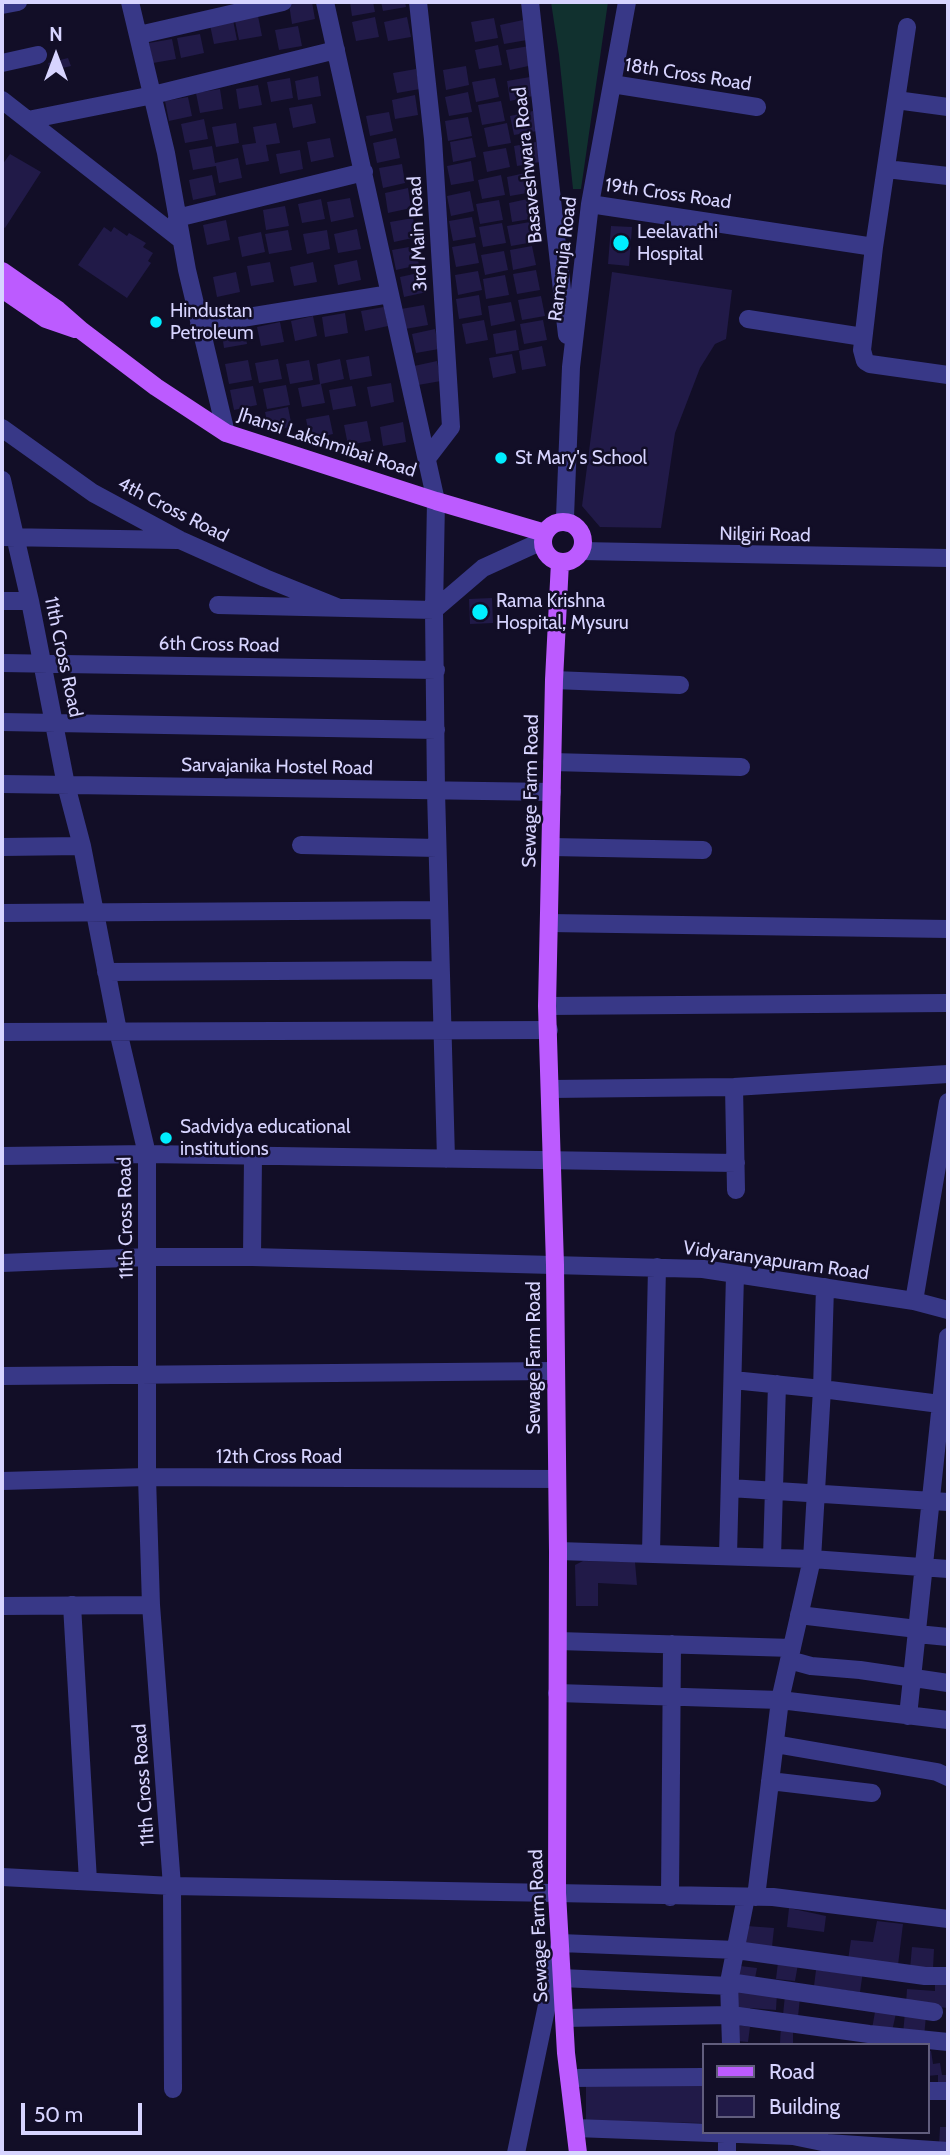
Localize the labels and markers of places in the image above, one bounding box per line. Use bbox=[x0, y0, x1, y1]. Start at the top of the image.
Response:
place label: Leelavathi Hospital bbox=[637, 221, 718, 265]
marker: Leelavathi Hospital bbox=[611, 233, 631, 253]
place label: Hindustan Petroleum bbox=[170, 300, 254, 344]
marker: Hindustan Petroleum bbox=[148, 314, 164, 330]
place label: St Mary's School bbox=[515, 447, 647, 469]
marker: St Mary's School bbox=[493, 450, 509, 466]
place label: Rama Krishna Hospital, Mysuru bbox=[496, 590, 629, 634]
marker: Rama Krishna Hospital, Mysuru bbox=[470, 602, 490, 622]
place label: Sadvidya educational institutions bbox=[180, 1116, 350, 1160]
marker: Sadvidya educational institutions bbox=[158, 1130, 174, 1146]

